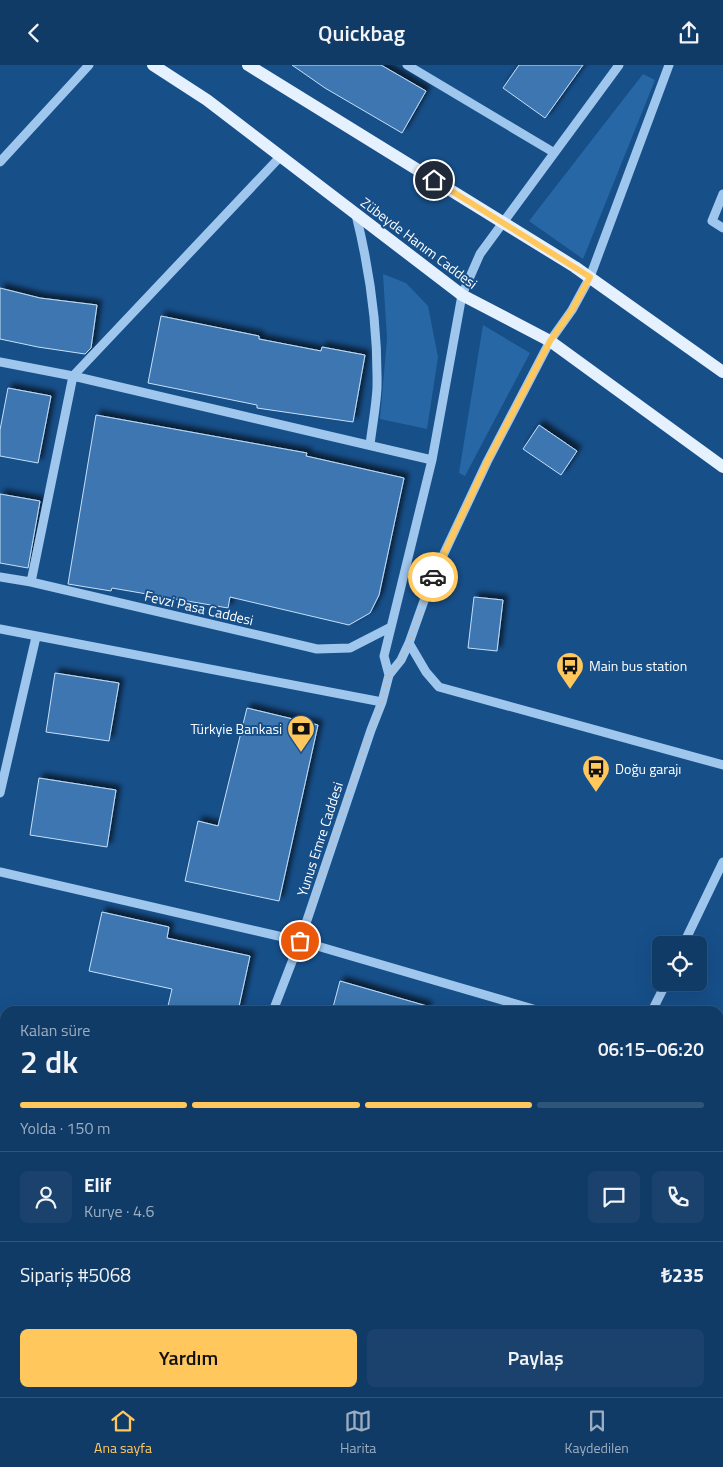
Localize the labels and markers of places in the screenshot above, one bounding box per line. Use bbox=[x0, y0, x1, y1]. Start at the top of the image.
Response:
pin bbox=[413, 159, 455, 201]
bus stop icon: Main bus station bbox=[555, 651, 585, 690]
place label: Main bus station bbox=[589, 655, 687, 676]
bank icon: Türkyie Bankasi bbox=[286, 714, 316, 753]
place label: Türkyie Bankasi bbox=[190, 718, 282, 739]
bus stop icon: Doğu garajı bbox=[581, 754, 611, 793]
place label: Doğu garajı bbox=[615, 758, 681, 779]
pin bbox=[279, 920, 321, 962]

